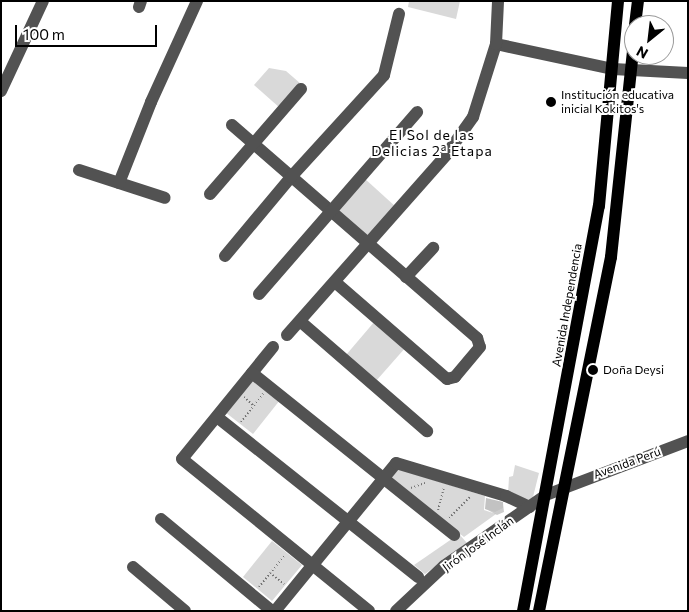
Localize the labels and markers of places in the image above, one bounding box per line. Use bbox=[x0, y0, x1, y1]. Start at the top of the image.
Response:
place label: Institución educativa inicial Kokitos's bbox=[561, 88, 674, 116]
marker: Institución educativa inicial Kokitos's bbox=[545, 96, 557, 108]
place label: Doña Deysi bbox=[603, 363, 664, 377]
marker: Doña Deysi bbox=[587, 364, 599, 376]

